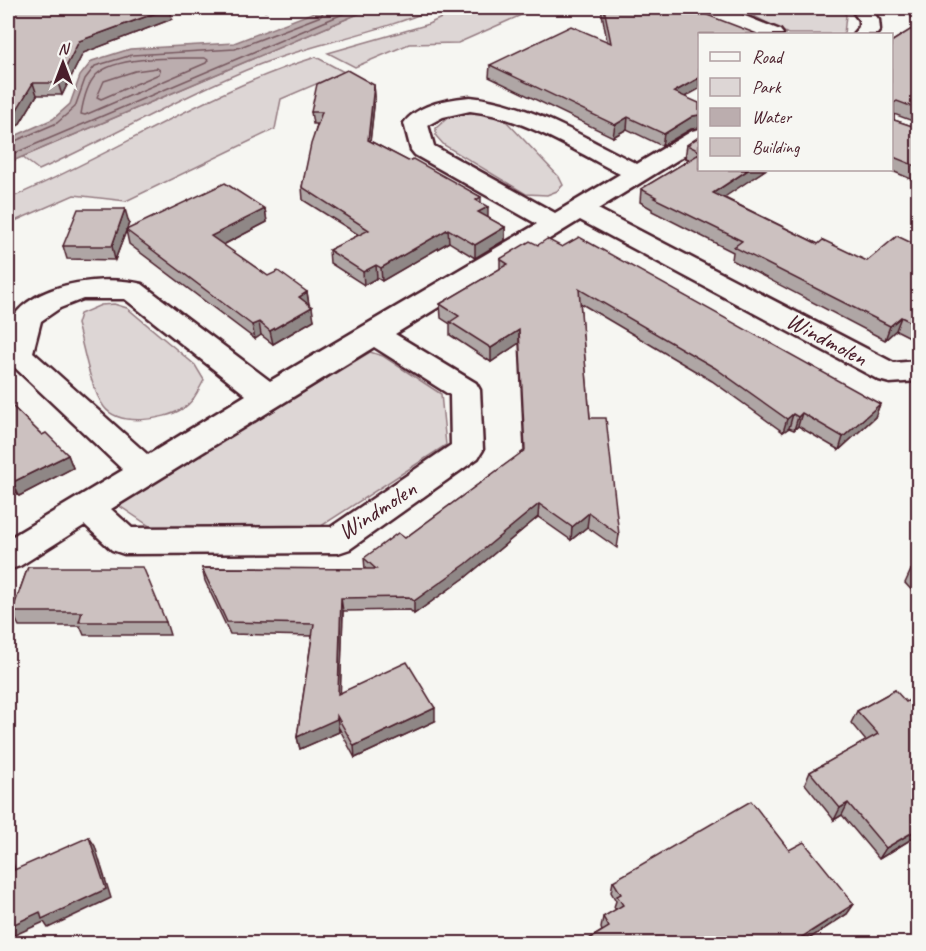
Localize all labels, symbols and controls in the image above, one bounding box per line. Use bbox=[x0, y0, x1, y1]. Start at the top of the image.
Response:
north arrow bbox=[33, 33, 93, 93]
legend bbox=[698, 33, 893, 171]
text: N bbox=[58, 39, 71, 59]
text: Road bbox=[752, 46, 785, 68]
text: Park bbox=[752, 76, 782, 98]
text: Water bbox=[752, 106, 793, 128]
text: Building bbox=[752, 136, 801, 158]
street label: Windmolen bbox=[781, 305, 873, 373]
street label: Windmolen bbox=[332, 474, 422, 546]

